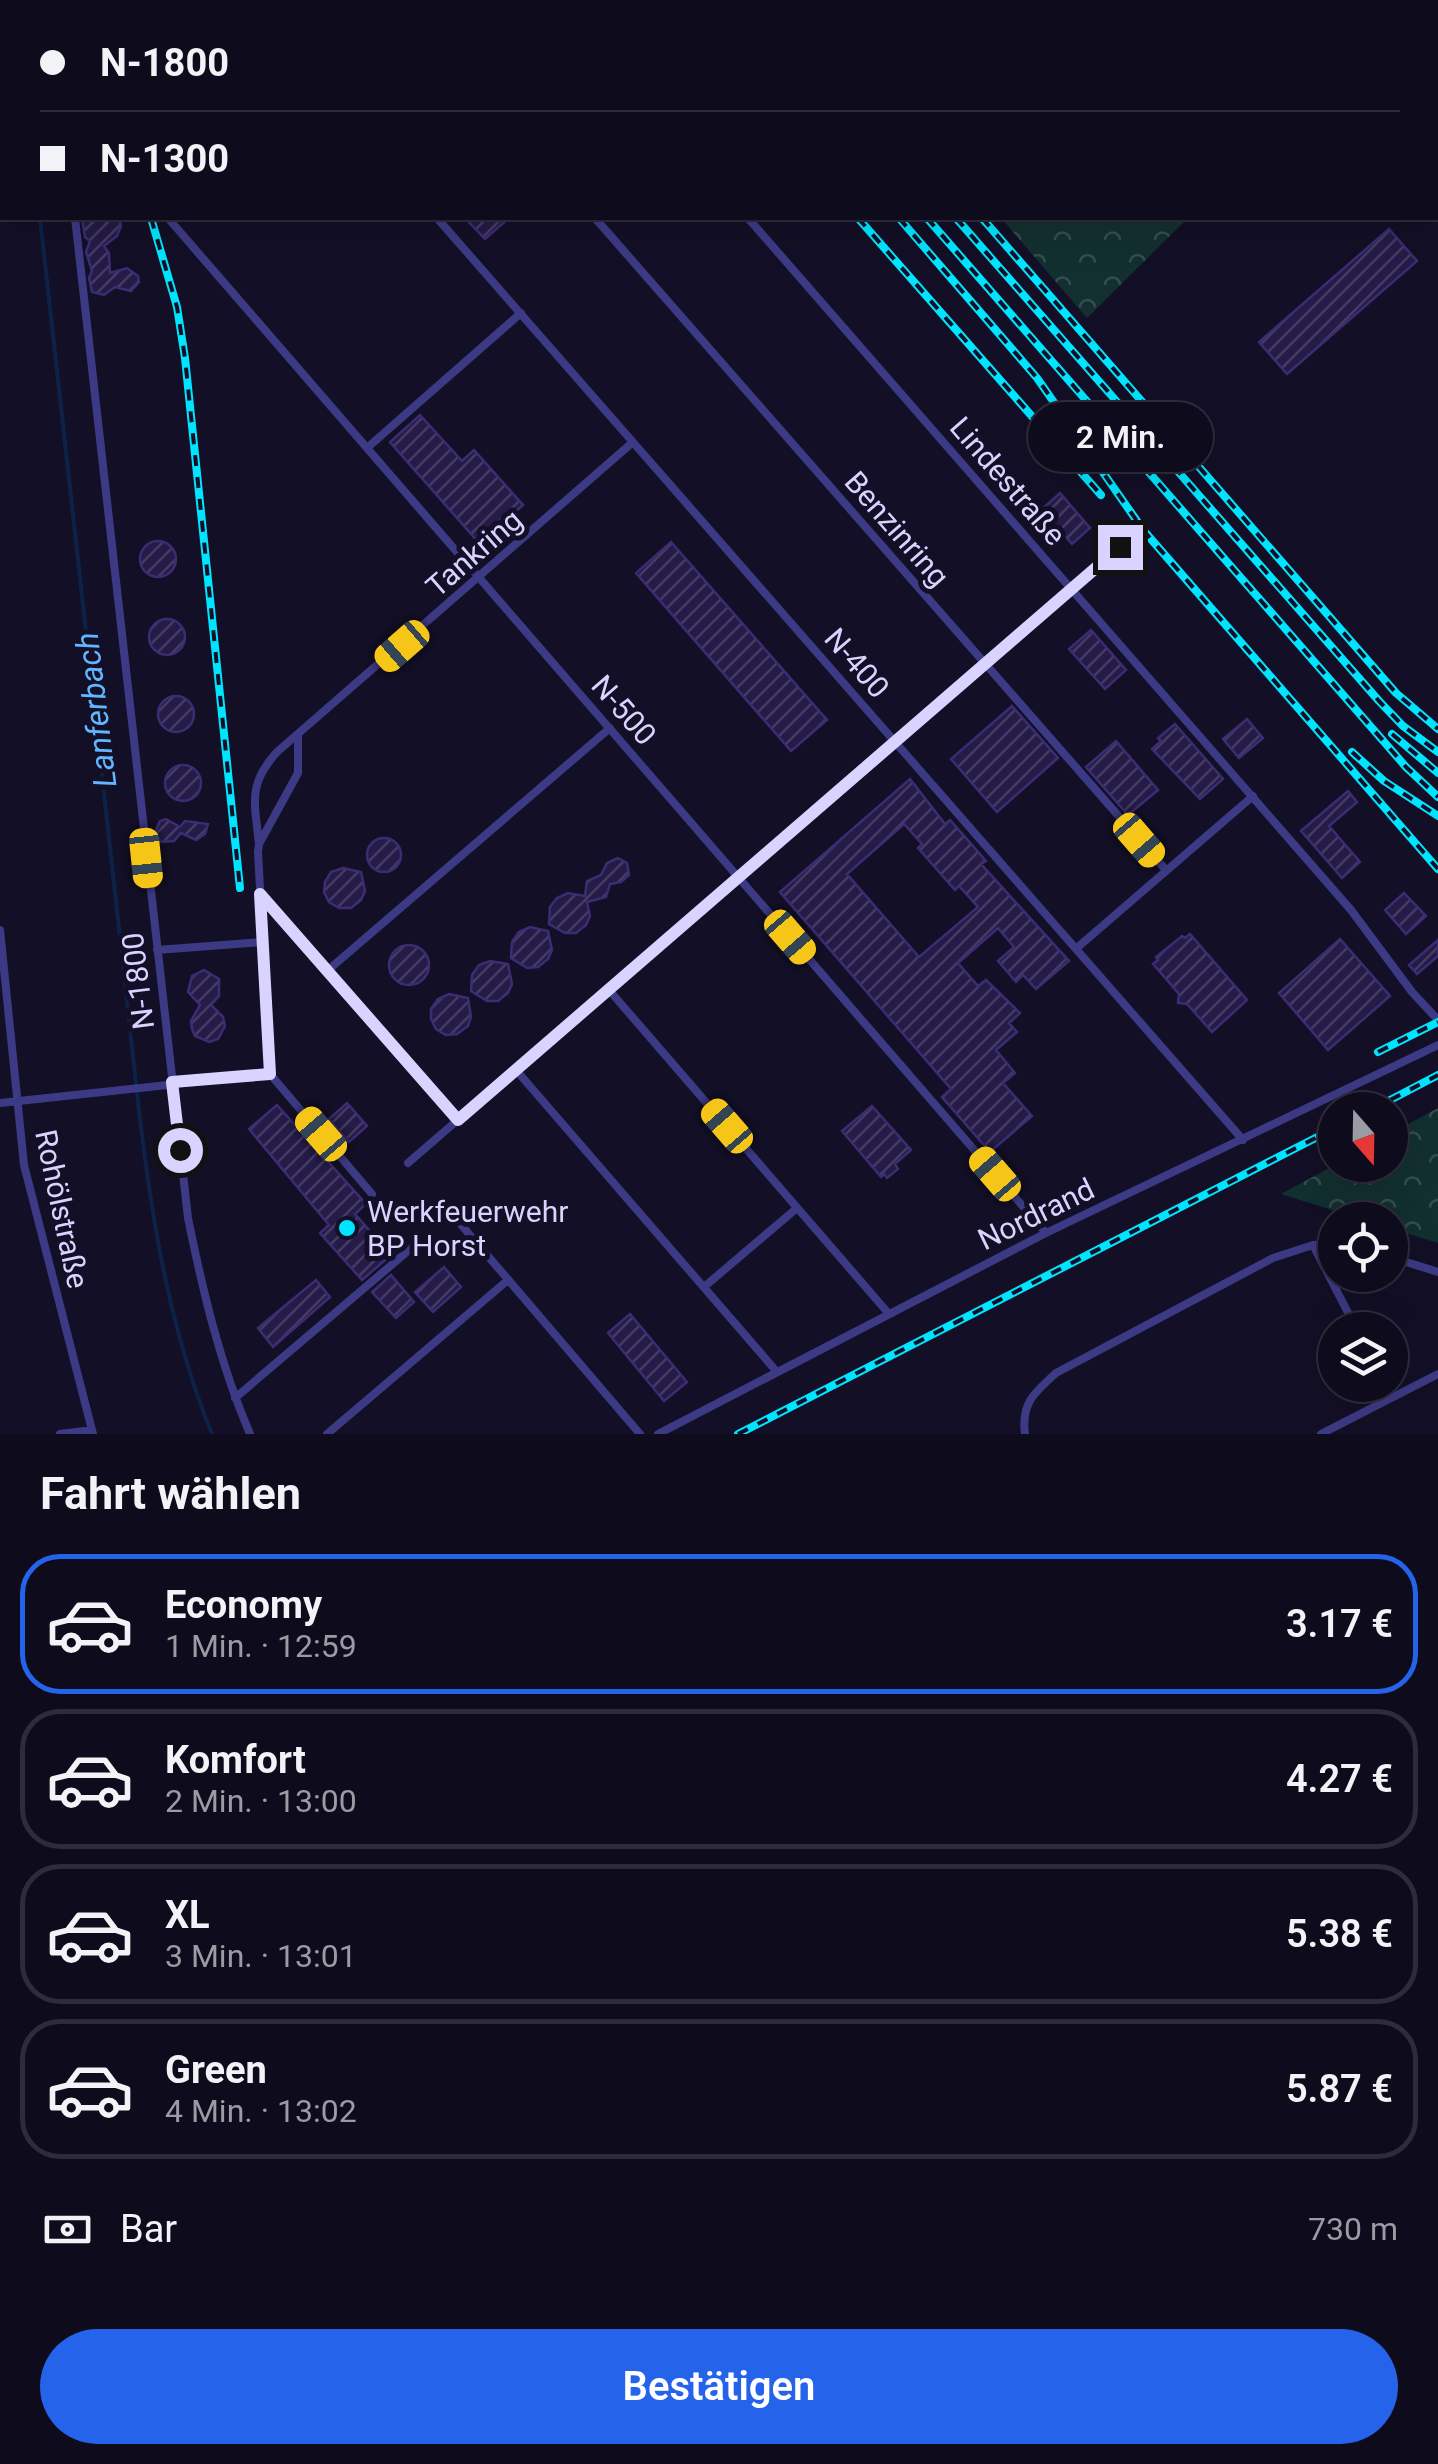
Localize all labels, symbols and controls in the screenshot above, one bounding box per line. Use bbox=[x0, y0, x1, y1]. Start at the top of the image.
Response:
text: N-1800 bbox=[100, 41, 229, 85]
text: N-1300 bbox=[100, 137, 229, 181]
callout: 2 Min. bbox=[1028, 402, 1212, 472]
street label: Lindestraße bbox=[943, 410, 1073, 552]
text: 2 Min. bbox=[1076, 418, 1165, 456]
street label: Benzinring bbox=[838, 464, 956, 594]
street label: Tankring bbox=[419, 502, 529, 604]
route end bbox=[1098, 525, 1143, 570]
car bbox=[370, 615, 434, 677]
street label: N-400 bbox=[817, 621, 897, 705]
water label: Lanferbach bbox=[68, 630, 124, 790]
street label: N-500 bbox=[584, 668, 664, 752]
car bbox=[1108, 808, 1170, 872]
car bbox=[128, 827, 164, 889]
car bbox=[759, 905, 821, 969]
street label: N-1800 bbox=[115, 931, 161, 1031]
north arrow bbox=[1318, 1092, 1408, 1182]
map controls bbox=[1318, 1092, 1408, 1402]
car bbox=[696, 1094, 758, 1158]
car bbox=[290, 1102, 352, 1166]
street label: Rohölstraße bbox=[28, 1126, 96, 1292]
route start bbox=[158, 1128, 203, 1173]
car bbox=[964, 1142, 1026, 1206]
street label: Nordrand bbox=[972, 1171, 1100, 1257]
place label: Werkfeuerwehr BP Horst bbox=[367, 1194, 568, 1263]
button: locate bbox=[1318, 1202, 1408, 1292]
marker: Werkfeuerwehr BP Horst bbox=[336, 1217, 358, 1239]
button: layers bbox=[1318, 1312, 1408, 1402]
text: Fahrt wählen bbox=[40, 1467, 301, 1520]
icon: car bbox=[45, 1579, 135, 1669]
text: Economy bbox=[165, 1583, 322, 1627]
text: 3.17 € bbox=[1286, 1602, 1393, 1646]
text: 1 Min. · 12:59 bbox=[165, 1627, 357, 1665]
icon: car bbox=[45, 1734, 135, 1824]
text: Komfort bbox=[165, 1738, 306, 1782]
text: 4.27 € bbox=[1286, 1757, 1393, 1801]
text: 2 Min. · 13:00 bbox=[165, 1782, 357, 1820]
icon: car bbox=[45, 1889, 135, 1979]
text: XL bbox=[165, 1893, 210, 1937]
text: 5.38 € bbox=[1286, 1912, 1393, 1956]
text: 3 Min. · 13:01 bbox=[165, 1937, 357, 1975]
icon: car bbox=[45, 2044, 135, 2134]
text: Green bbox=[165, 2048, 267, 2092]
text: 5.87 € bbox=[1286, 2067, 1393, 2111]
text: 4 Min. · 13:02 bbox=[165, 2092, 357, 2130]
icon: cash bbox=[40, 2202, 95, 2257]
text: Bar bbox=[120, 2207, 177, 2251]
text: 730 m bbox=[1308, 2210, 1398, 2248]
button: Bestätigen bbox=[40, 2329, 1398, 2444]

